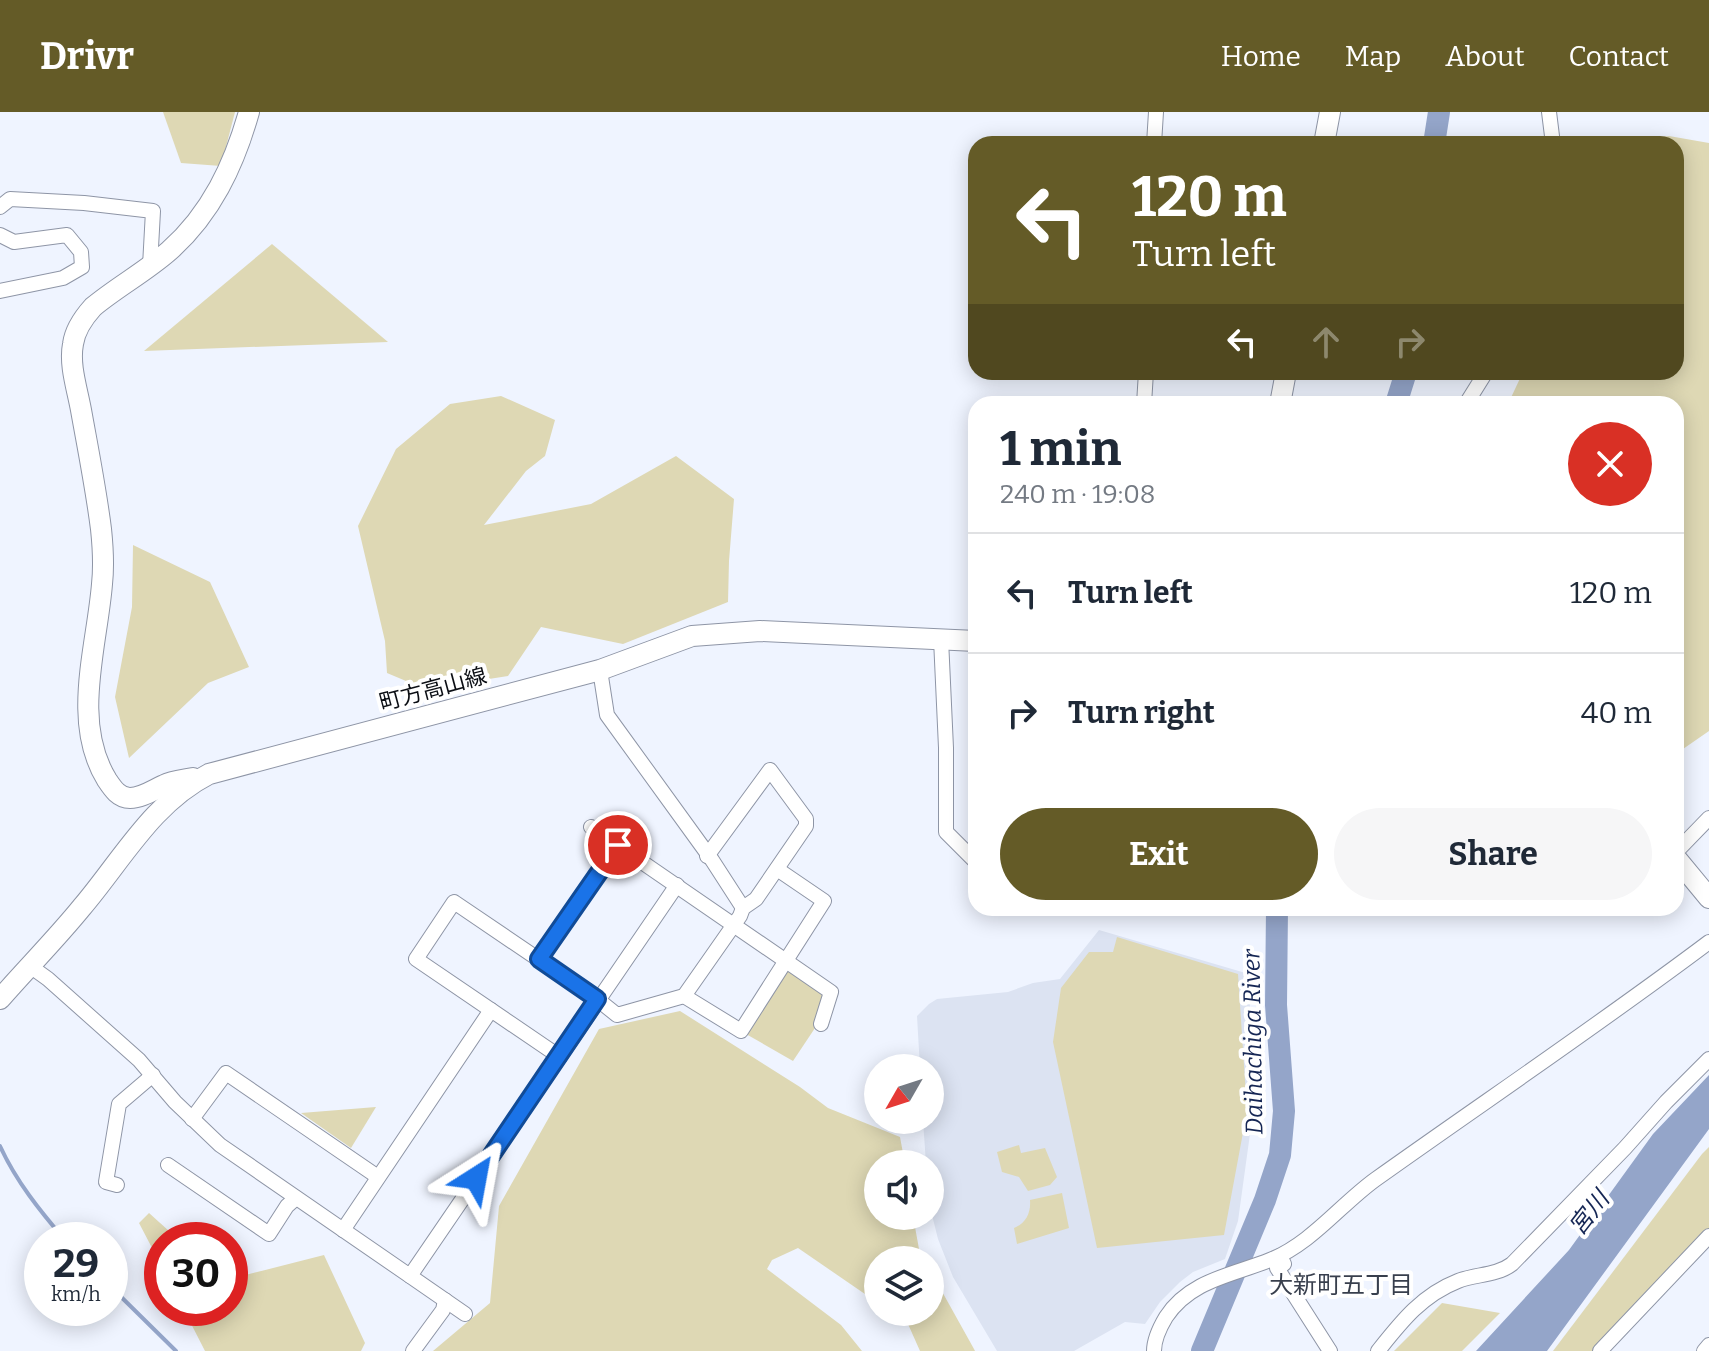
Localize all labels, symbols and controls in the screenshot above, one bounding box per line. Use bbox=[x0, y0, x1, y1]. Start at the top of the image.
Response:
text: Drivr bbox=[40, 33, 134, 79]
text: Home bbox=[1221, 40, 1301, 73]
text: Map bbox=[1345, 40, 1401, 73]
text: About bbox=[1445, 40, 1525, 73]
text: Contact bbox=[1569, 40, 1669, 73]
text: 120 m bbox=[1132, 164, 1287, 231]
icon: left bbox=[1000, 168, 1104, 272]
text: Turn left bbox=[1132, 232, 1276, 276]
icon: left bbox=[1220, 320, 1264, 364]
icon: ahead bbox=[1304, 320, 1348, 364]
icon: right bbox=[1388, 320, 1432, 364]
text: 1 min bbox=[1000, 420, 1121, 478]
button: close bbox=[1568, 422, 1652, 506]
text: 240 m · 19:08 bbox=[1000, 479, 1155, 510]
icon: left bbox=[1000, 571, 1044, 615]
text: Turn left bbox=[1068, 575, 1193, 611]
text: 120 m bbox=[1570, 575, 1652, 611]
street label: 町方高山線 bbox=[376, 662, 490, 716]
icon: right bbox=[1000, 691, 1044, 735]
text: Turn right bbox=[1068, 695, 1215, 731]
text: 40 m bbox=[1581, 695, 1652, 731]
button: Exit bbox=[1000, 808, 1318, 900]
button: Share bbox=[1334, 808, 1652, 900]
pin bbox=[584, 811, 652, 879]
icon: arrive bbox=[596, 823, 640, 867]
water label: Daihachiga River bbox=[1237, 948, 1269, 1135]
north arrow bbox=[864, 1054, 944, 1134]
map controls bbox=[864, 1054, 944, 1326]
position arrow bbox=[434, 1136, 518, 1220]
button: sound bbox=[864, 1150, 944, 1230]
water label: 宮川 bbox=[1563, 1183, 1617, 1241]
speed limit sign: 30 bbox=[144, 1222, 248, 1326]
text: 29 bbox=[53, 1240, 99, 1288]
button: layers bbox=[864, 1246, 944, 1326]
district label: 大新町五丁目 bbox=[1269, 1271, 1413, 1299]
text: km/h bbox=[51, 1282, 101, 1306]

